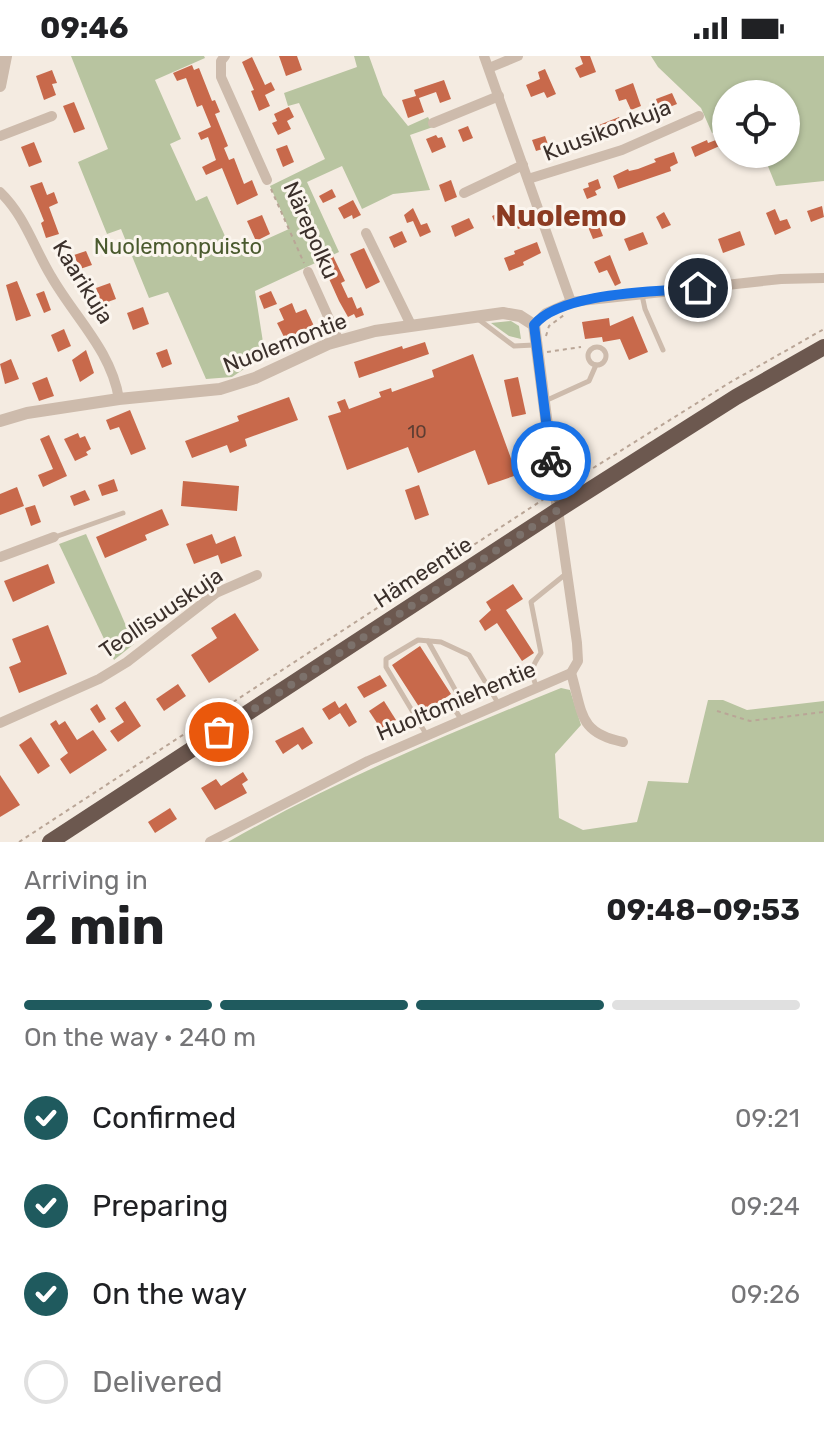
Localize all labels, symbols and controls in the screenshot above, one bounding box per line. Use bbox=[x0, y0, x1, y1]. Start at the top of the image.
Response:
text: 09:46 bbox=[40, 10, 128, 46]
map controls bbox=[712, 80, 800, 168]
button: locate bbox=[712, 80, 800, 168]
street label: Kuusikonkuja bbox=[539, 93, 675, 167]
street label: Närepolku bbox=[278, 177, 344, 283]
district label: Nuolemo bbox=[495, 198, 627, 234]
park label: Nuolemonpuisto bbox=[94, 233, 262, 260]
street label: Kaarikuja bbox=[47, 235, 119, 329]
pin bbox=[664, 254, 732, 322]
icon: home bbox=[676, 266, 720, 310]
street label: Nuolemontie bbox=[219, 307, 351, 379]
house number: 10 bbox=[407, 421, 427, 443]
courier bbox=[511, 421, 591, 501]
icon: bike bbox=[529, 439, 573, 483]
street label: Hämeentie bbox=[369, 530, 477, 614]
street label: Teollisuuskuja bbox=[94, 562, 228, 664]
street label: Huoltomiehentie bbox=[372, 655, 540, 747]
pin bbox=[185, 698, 253, 766]
icon: bag bbox=[197, 710, 241, 754]
text: Arriving in bbox=[24, 865, 148, 896]
text: 09:48–09:53 bbox=[606, 892, 800, 928]
text: 2 min bbox=[24, 895, 165, 957]
text: On the way · 240 m bbox=[24, 1022, 256, 1053]
icon: check bbox=[24, 1096, 68, 1140]
text: Confirmed bbox=[92, 1100, 236, 1136]
text: 09:21 bbox=[735, 1103, 800, 1134]
icon: check bbox=[24, 1184, 68, 1228]
text: Preparing bbox=[92, 1188, 228, 1224]
text: 09:24 bbox=[730, 1191, 800, 1222]
icon: check bbox=[24, 1272, 68, 1316]
text: On the way bbox=[92, 1276, 247, 1312]
text: 09:26 bbox=[730, 1279, 800, 1310]
text: Delivered bbox=[92, 1364, 223, 1400]

